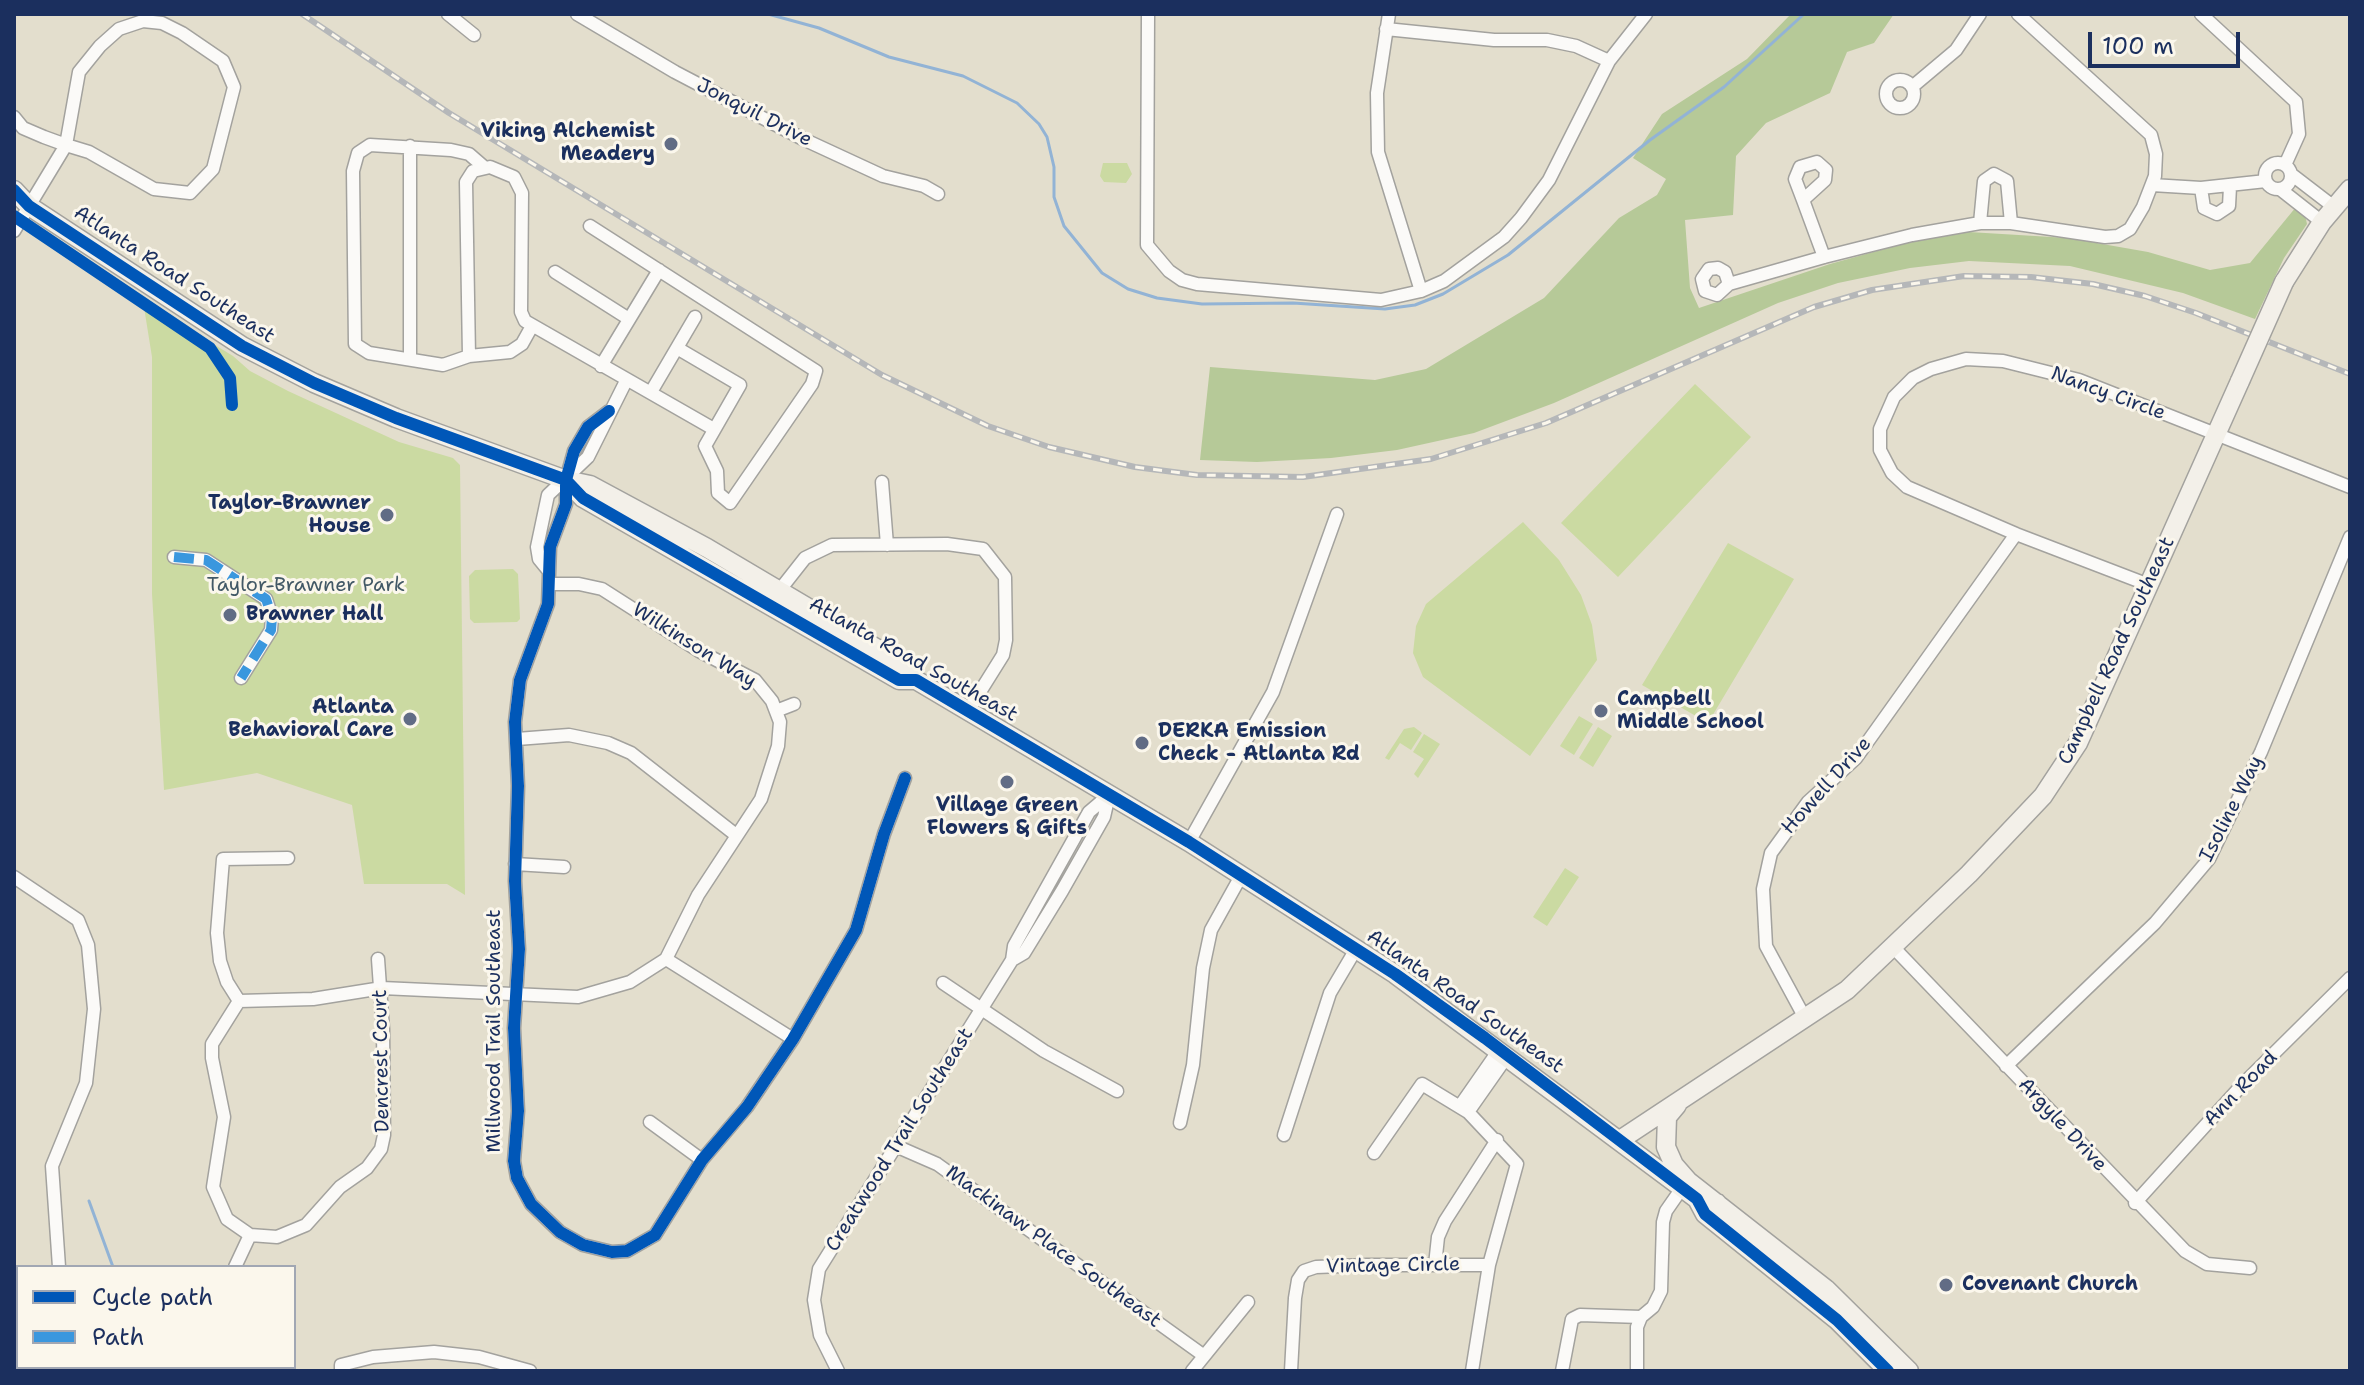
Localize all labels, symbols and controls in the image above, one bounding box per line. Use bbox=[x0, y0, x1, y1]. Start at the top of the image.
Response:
scale bar bbox=[2092, 16, 2244, 66]
text: 100 m bbox=[2102, 30, 2174, 62]
street label: Jonquil Drive bbox=[692, 74, 816, 152]
place label: Viking Alchemist Meadery bbox=[481, 120, 655, 167]
marker: Viking Alchemist Meadery bbox=[662, 135, 680, 153]
street label: Atlanta Road Southeast bbox=[69, 201, 279, 349]
street label: Nancy Circle bbox=[2047, 362, 2169, 426]
place label: Taylor-Brawner House bbox=[208, 492, 371, 539]
marker: Taylor-Brawner House bbox=[378, 506, 396, 524]
street label: Campbell Road Southeast bbox=[2054, 533, 2180, 769]
park label: Taylor-Brawner Park bbox=[207, 574, 405, 598]
street label: Atlanta Road Southeast bbox=[804, 593, 1022, 727]
street label: Wilkinson Way bbox=[627, 598, 761, 694]
place label: Brawner Hall bbox=[246, 603, 383, 627]
marker: Brawner Hall bbox=[221, 606, 239, 624]
place label: Campbell Middle School bbox=[1617, 688, 1764, 735]
place label: Atlanta Behavioral Care bbox=[228, 696, 394, 743]
marker: Campbell Middle School bbox=[1592, 702, 1610, 720]
marker: Atlanta Behavioral Care bbox=[401, 710, 419, 728]
place label: DERKA Emission Check - Atlanta Rd bbox=[1158, 720, 1360, 767]
street label: Howell Drive bbox=[1777, 732, 1877, 840]
marker: DERKA Emission Check - Atlanta Rd bbox=[1133, 734, 1151, 752]
street label: Isoline Way bbox=[2195, 752, 2269, 866]
marker: Village Green Flowers & Gifts bbox=[998, 773, 1016, 791]
place label: Village Green Flowers & Gifts bbox=[927, 794, 1087, 841]
street label: Millwood Trail Southeast bbox=[483, 909, 507, 1153]
street label: Atlanta Road Southeast bbox=[1362, 925, 1568, 1079]
street label: Dencrest Court bbox=[369, 989, 395, 1133]
street label: Creatwood Trail Southeast bbox=[821, 1024, 979, 1256]
street label: Ann Road bbox=[2199, 1046, 2283, 1132]
street label: Argyle Drive bbox=[2012, 1073, 2112, 1177]
street label: Mackinaw Place Southeast bbox=[941, 1161, 1165, 1333]
street label: Vintage Circle bbox=[1326, 1253, 1460, 1279]
legend bbox=[16, 1265, 296, 1369]
place label: Covenant Church bbox=[1962, 1273, 2138, 1297]
marker: Covenant Church bbox=[1937, 1276, 1955, 1294]
text: Cycle path bbox=[92, 1281, 213, 1313]
text: Path bbox=[92, 1321, 144, 1353]

